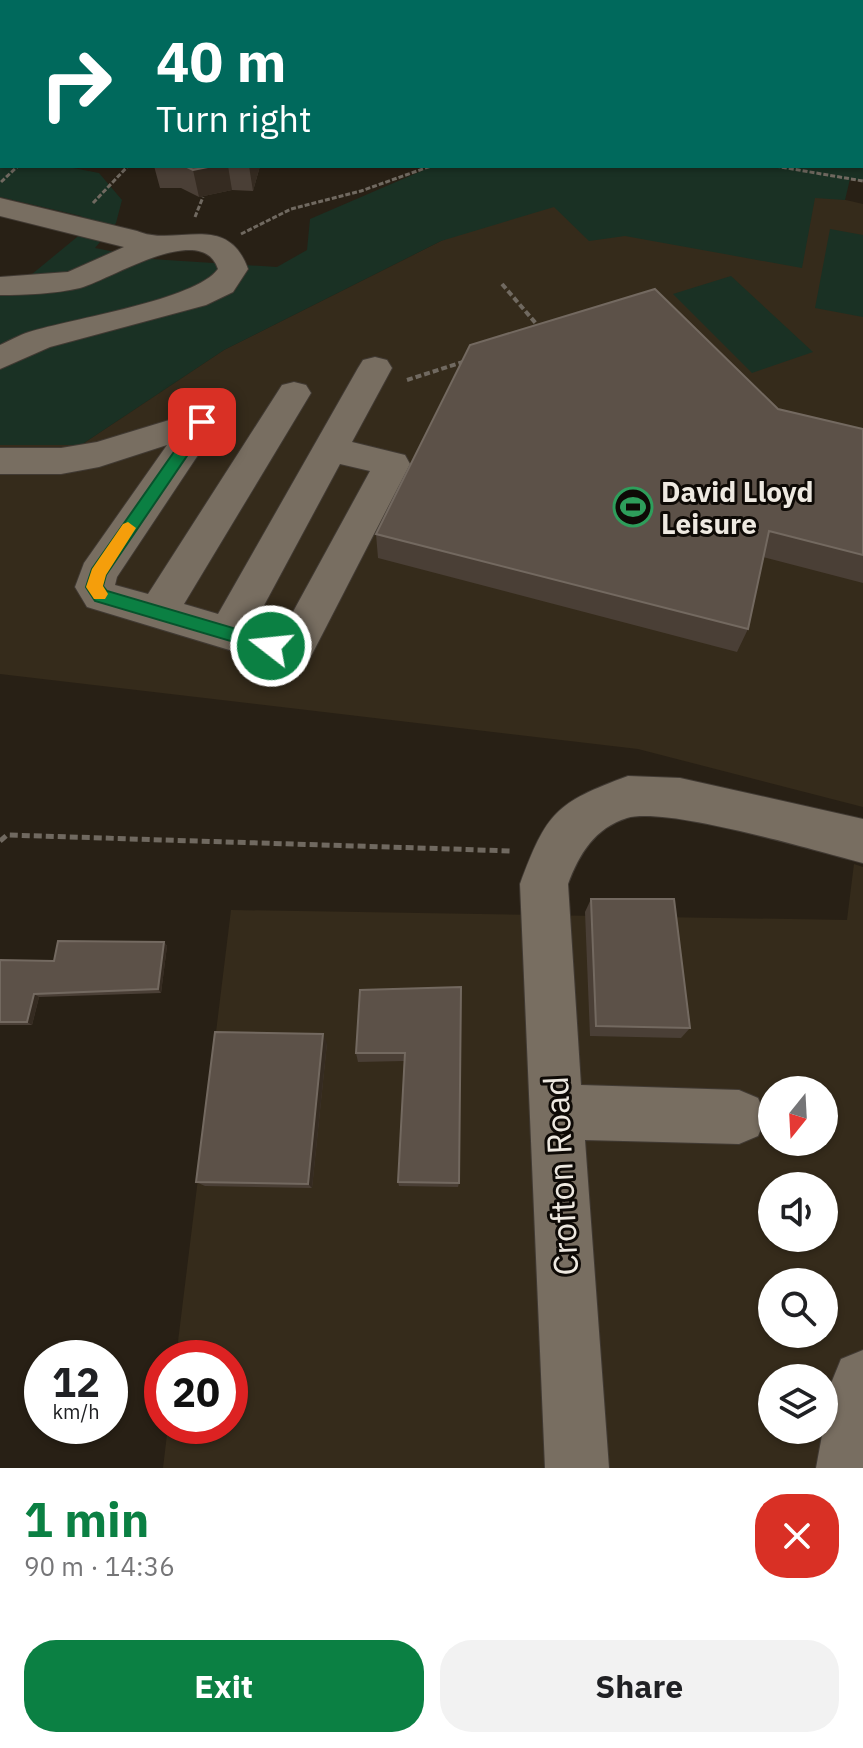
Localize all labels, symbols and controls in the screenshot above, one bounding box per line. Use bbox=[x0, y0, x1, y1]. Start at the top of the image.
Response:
text: 40 m bbox=[156, 25, 286, 97]
icon: right bbox=[24, 32, 128, 136]
text: Turn right bbox=[156, 95, 312, 142]
pin bbox=[168, 388, 236, 456]
icon: arrive bbox=[180, 400, 224, 444]
place label: David Lloyd Leisure bbox=[661, 473, 813, 542]
sports icon: David Lloyd Leisure bbox=[612, 486, 654, 528]
position arrow bbox=[229, 604, 313, 688]
street label: Crofton Road bbox=[533, 1075, 587, 1277]
north arrow bbox=[758, 1076, 838, 1156]
map controls bbox=[758, 1076, 838, 1444]
button: sound bbox=[758, 1172, 838, 1252]
button: search bbox=[758, 1268, 838, 1348]
speed limit sign: 20 bbox=[144, 1340, 248, 1444]
text: 12 bbox=[52, 1356, 100, 1408]
button: layers bbox=[758, 1364, 838, 1444]
text: km/h bbox=[52, 1398, 100, 1425]
text: 1 min bbox=[24, 1488, 149, 1550]
button: close bbox=[755, 1494, 839, 1578]
text: 90 m · 14:36 bbox=[24, 1549, 175, 1583]
button: Exit bbox=[24, 1640, 424, 1732]
button: Share bbox=[440, 1640, 839, 1732]

